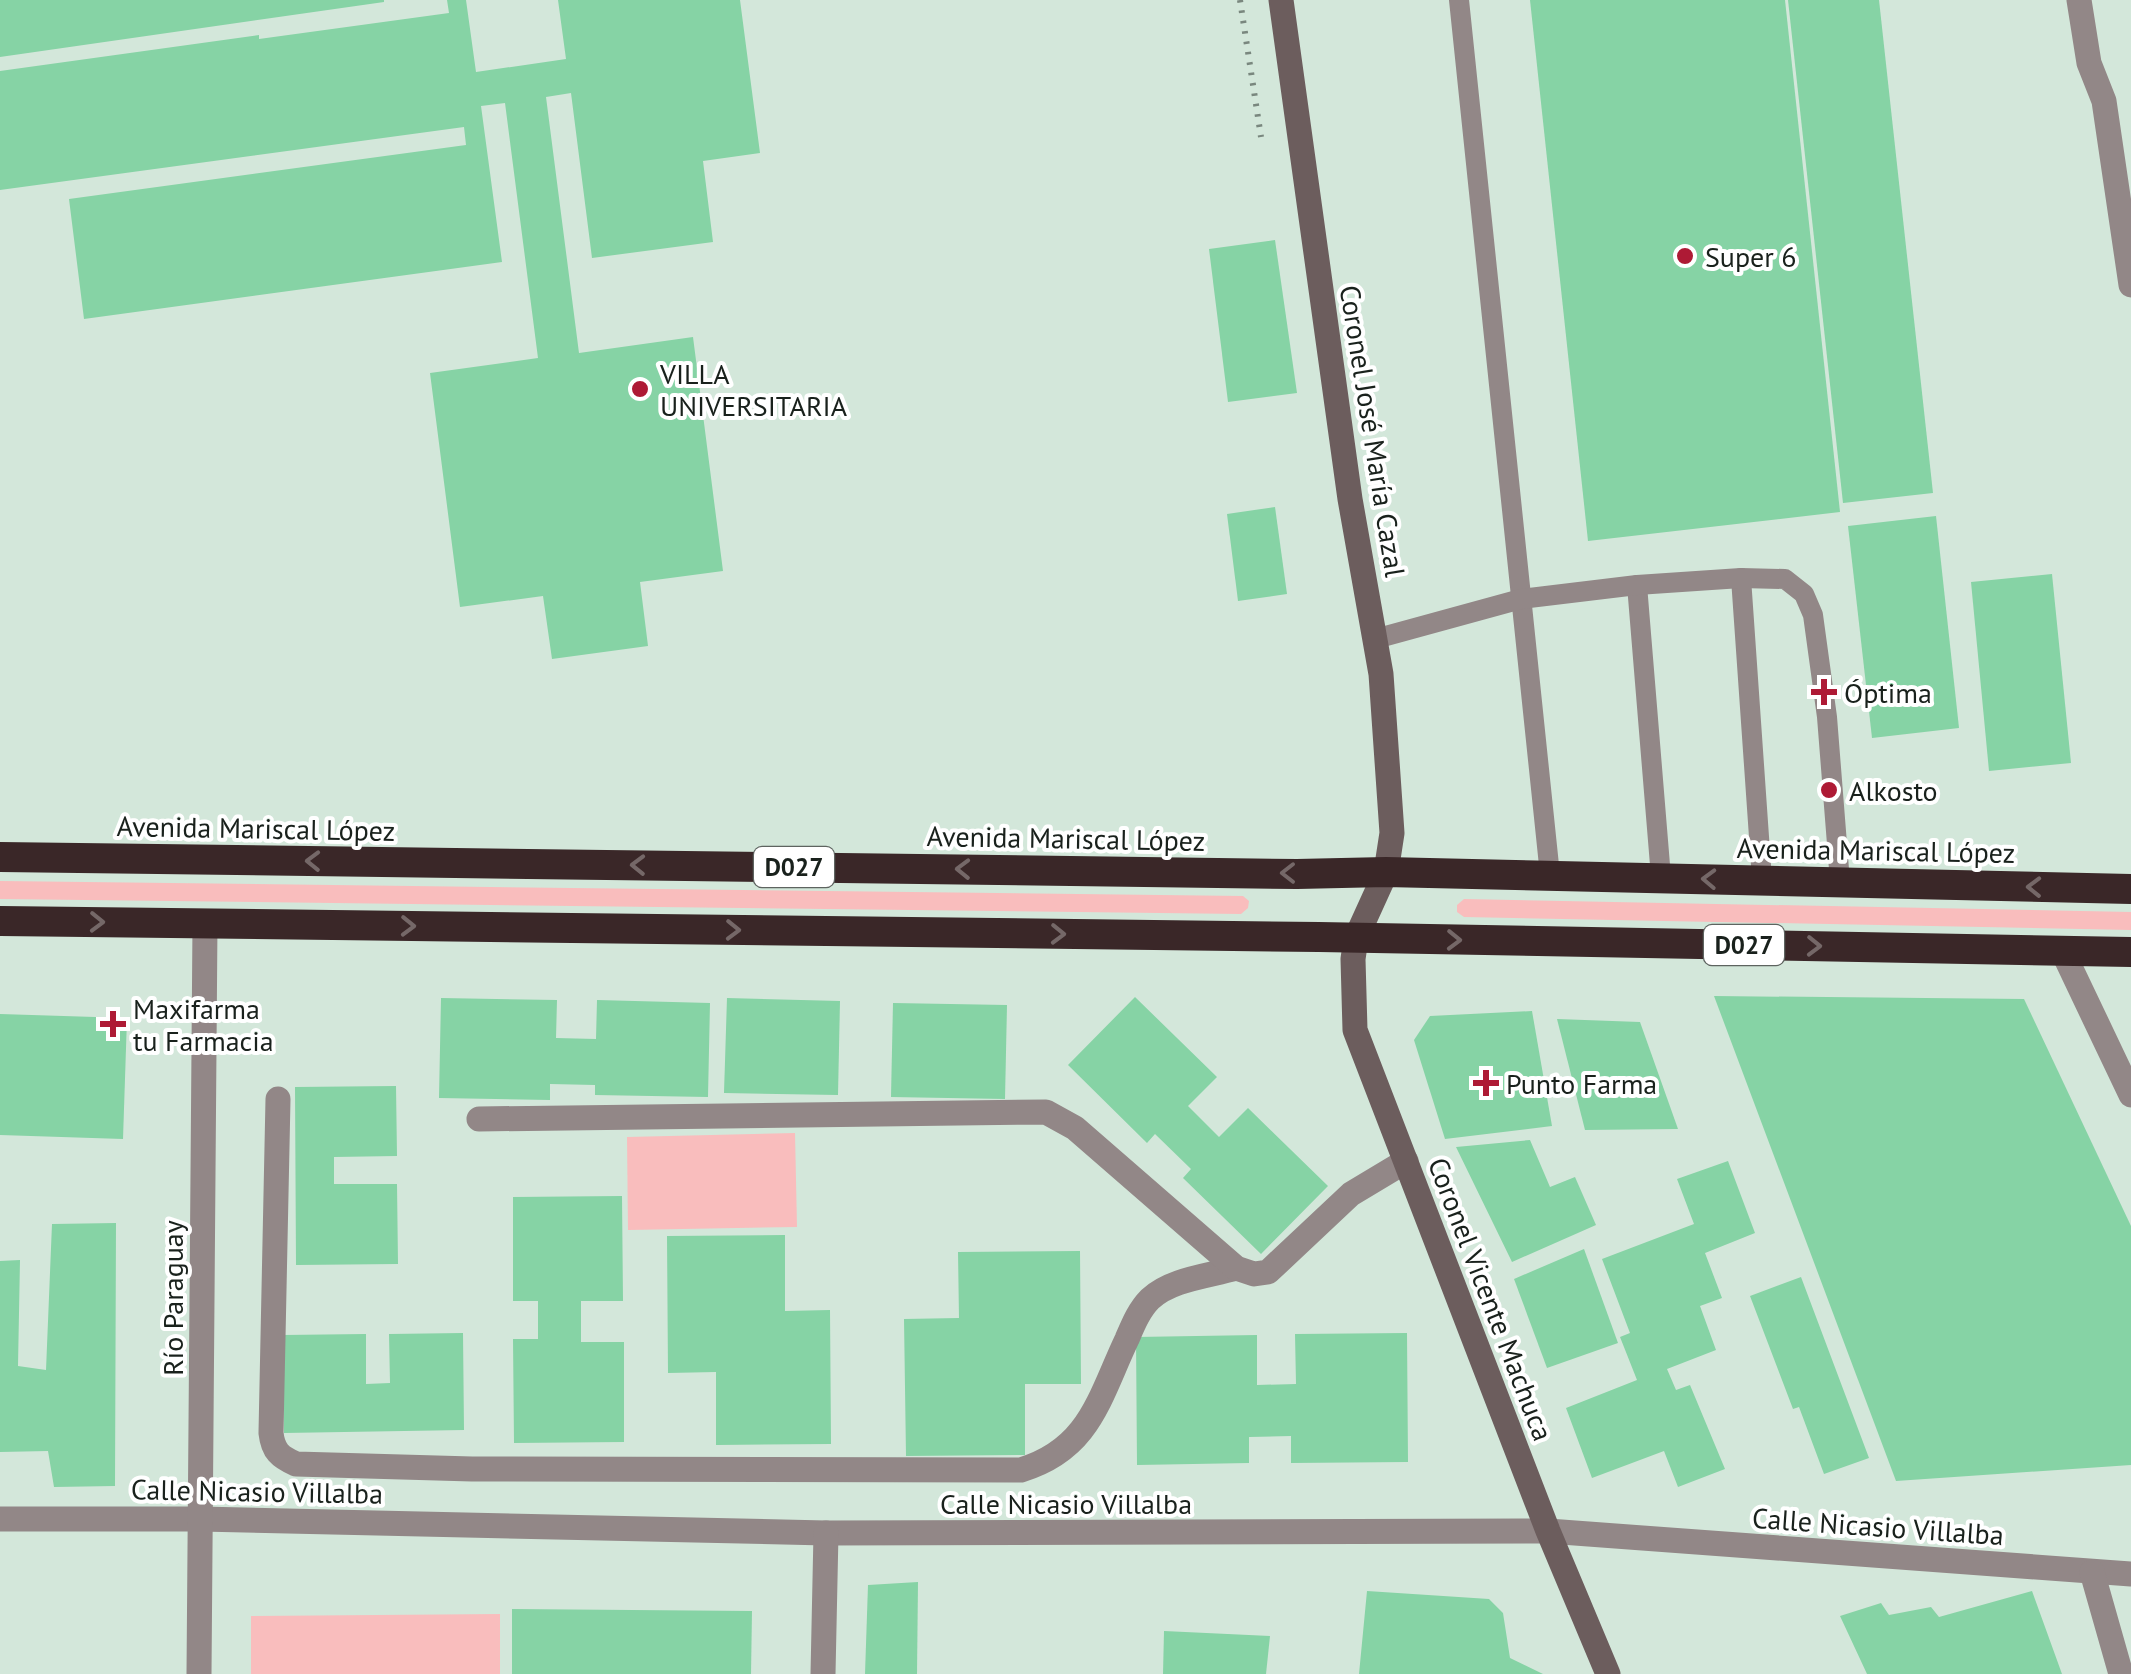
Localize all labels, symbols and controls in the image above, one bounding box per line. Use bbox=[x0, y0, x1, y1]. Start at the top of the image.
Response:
place label: Super 6 bbox=[1705, 238, 1797, 275]
marker: Super 6 bbox=[1674, 245, 1696, 267]
street label: Coronel José María Cazal bbox=[1332, 283, 1414, 579]
place label: VILLA UNIVERSITARIA bbox=[659, 355, 848, 424]
marker: VILLA UNIVERSITARIA bbox=[629, 378, 651, 400]
place label: Óptima bbox=[1844, 674, 1932, 711]
marker: Óptima bbox=[1813, 681, 1835, 703]
place label: Alkosto bbox=[1849, 772, 1938, 809]
marker: Alkosto bbox=[1818, 779, 1840, 801]
street label: Avenida Mariscal López bbox=[116, 807, 396, 849]
street label: Avenida Mariscal López bbox=[926, 817, 1206, 859]
street label: Avenida Mariscal López bbox=[1736, 829, 2016, 871]
road number: D027 bbox=[754, 847, 834, 887]
one-way arrow bbox=[305, 850, 320, 872]
one-way arrow bbox=[630, 854, 646, 876]
one-way arrow bbox=[955, 858, 970, 880]
one-way arrow bbox=[1280, 863, 1296, 884]
one-way arrow bbox=[1700, 868, 1716, 889]
one-way arrow bbox=[2025, 876, 2041, 897]
one-way arrow bbox=[90, 912, 106, 933]
one-way arrow bbox=[400, 915, 416, 937]
one-way arrow bbox=[726, 919, 741, 941]
one-way arrow bbox=[1050, 923, 1066, 945]
road number: D027 bbox=[1704, 925, 1784, 965]
one-way arrow bbox=[1446, 929, 1462, 951]
one-way arrow bbox=[1806, 935, 1822, 957]
place label: Maxifarma tu Farmacia bbox=[133, 990, 274, 1059]
marker: Maxifarma tu Farmacia bbox=[102, 1013, 124, 1035]
place label: Punto Farma bbox=[1506, 1065, 1657, 1102]
marker: Punto Farma bbox=[1475, 1072, 1497, 1094]
street label: Coronel Vicente Machuca bbox=[1420, 1152, 1562, 1446]
street label: Río Paraguay bbox=[154, 1220, 191, 1376]
street label: Calle Nicasio Villalba bbox=[131, 1470, 383, 1512]
street label: Calle Nicasio Villalba bbox=[940, 1485, 1192, 1522]
street label: Calle Nicasio Villalba bbox=[1751, 1499, 2005, 1553]

